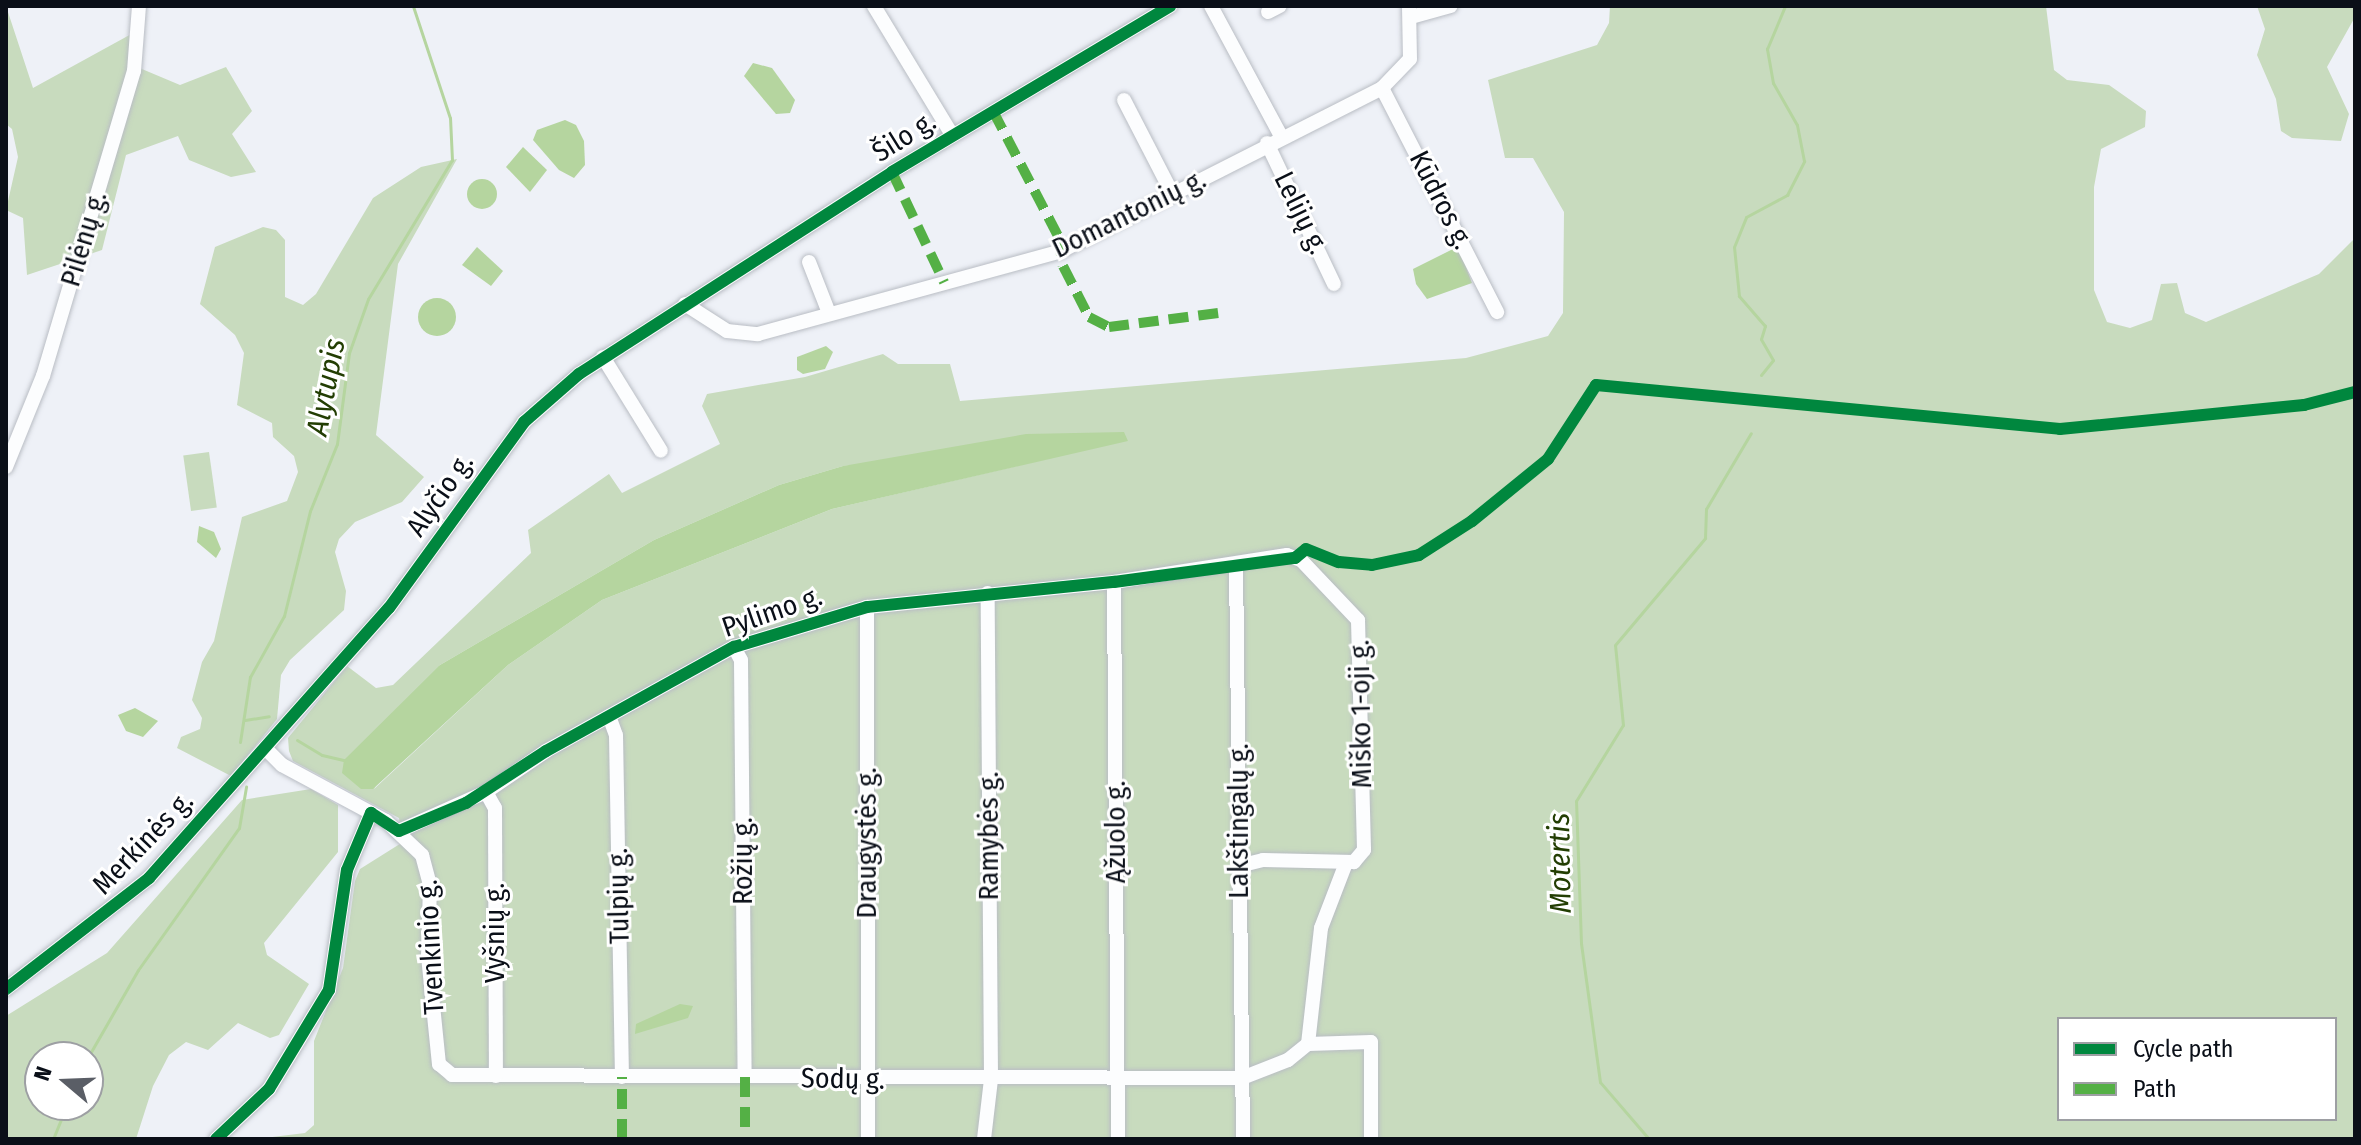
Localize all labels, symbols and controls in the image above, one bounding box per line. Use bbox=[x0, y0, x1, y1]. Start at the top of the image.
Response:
street label: Šilo g. bbox=[866, 105, 942, 169]
street label: Kūdros g. bbox=[1402, 145, 1480, 255]
street label: Domantonių g. bbox=[1047, 162, 1211, 266]
street label: Lelijų g. bbox=[1267, 166, 1335, 260]
street label: Pilėnų g. bbox=[54, 187, 114, 291]
water label: Alytupis bbox=[299, 336, 353, 438]
street label: Alyčio g. bbox=[399, 447, 481, 543]
street label: Pylimo g. bbox=[718, 579, 826, 645]
street label: Miško 1-oji g. bbox=[1343, 639, 1379, 789]
street label: Lakštingalų g. bbox=[1222, 743, 1256, 899]
street label: Draugystės g. bbox=[850, 767, 884, 919]
street label: Ramybės g. bbox=[972, 772, 1006, 900]
street label: Ąžuolo g. bbox=[1099, 781, 1133, 883]
street label: Merkinės g. bbox=[86, 785, 200, 901]
water label: Motertis bbox=[1541, 812, 1579, 914]
street label: Rožių g. bbox=[726, 817, 760, 905]
street label: Tulpių g. bbox=[601, 848, 637, 944]
street label: Tvenkinio g. bbox=[411, 879, 451, 1015]
street label: Vyšnių g. bbox=[478, 883, 512, 983]
legend bbox=[2057, 1017, 2337, 1121]
text: Cycle path bbox=[2133, 1035, 2233, 1063]
north arrow bbox=[24, 1041, 104, 1121]
street label: Sodų g. bbox=[801, 1061, 885, 1097]
text: N bbox=[28, 1063, 58, 1084]
text: Path bbox=[2133, 1075, 2177, 1103]

